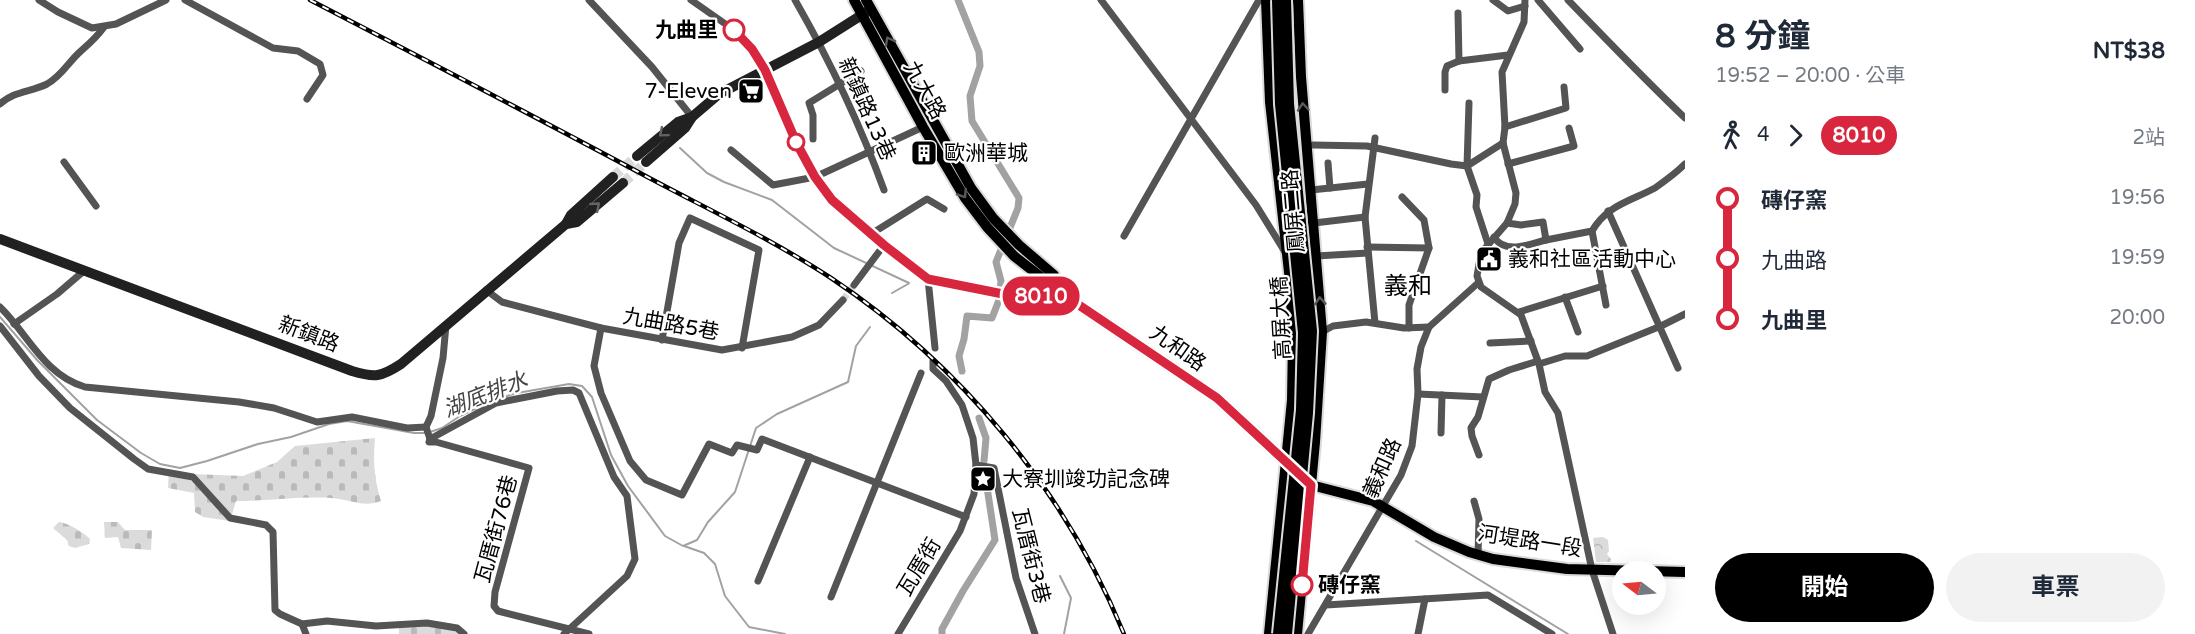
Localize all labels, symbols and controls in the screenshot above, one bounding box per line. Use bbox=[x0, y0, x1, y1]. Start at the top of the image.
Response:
text: 8 分鐘 bbox=[1715, 17, 1810, 56]
place label: 九曲里 bbox=[655, 18, 718, 43]
marker: 九曲里 bbox=[723, 19, 745, 41]
one-way arrow bbox=[885, 37, 896, 47]
text: NT$38 bbox=[2093, 38, 2165, 64]
street label: 新鎮路13巷 bbox=[833, 54, 900, 165]
street label: 九大路 bbox=[898, 57, 951, 124]
text: 19:52 – 20:00 · 公車 bbox=[1715, 64, 1906, 88]
supermarket icon: 7-Eleven bbox=[736, 76, 766, 106]
place label: 7-Eleven bbox=[645, 79, 732, 104]
one-way arrow bbox=[1297, 102, 1310, 111]
icon: walk bbox=[1715, 119, 1748, 152]
icon: forward bbox=[1779, 119, 1812, 152]
text: 4 bbox=[1757, 123, 1770, 147]
text: 8010 bbox=[1833, 123, 1885, 148]
one-way arrow bbox=[659, 126, 670, 137]
text: 2站 bbox=[2132, 126, 2165, 150]
unlabelled marker bbox=[787, 133, 805, 151]
building icon: 歐洲華城 bbox=[909, 138, 939, 168]
place label: 歐洲華城 bbox=[944, 141, 1028, 166]
street label: 鳳屏二路 bbox=[1277, 168, 1310, 254]
text: 19:56 bbox=[2110, 186, 2165, 210]
one-way arrow bbox=[955, 188, 967, 198]
text: 磚仔窯 bbox=[1761, 188, 1827, 214]
one-way arrow bbox=[589, 202, 600, 213]
public building icon: 義和社區活動中心 bbox=[1474, 244, 1504, 274]
text: 19:59 bbox=[2110, 246, 2165, 270]
place label: 義和社區活動中心 bbox=[1508, 247, 1676, 272]
text: 九曲路 bbox=[1761, 248, 1827, 274]
district label: 義和 bbox=[1384, 272, 1432, 301]
street label: 高屏大橋 bbox=[1267, 275, 1296, 361]
line badge: 8010 bbox=[999, 276, 1083, 316]
text: 8010 bbox=[1015, 284, 1067, 309]
one-way arrow bbox=[1314, 296, 1327, 305]
street label: 九曲路5巷 bbox=[621, 304, 721, 345]
text: 20:00 bbox=[2110, 306, 2165, 330]
text: 九曲里 bbox=[1761, 308, 1827, 334]
street label: 新鎮路 bbox=[275, 312, 343, 357]
street label: 九和路 bbox=[1145, 320, 1211, 377]
water label: 湖底排水 bbox=[440, 367, 532, 423]
street label: 義和路 bbox=[1358, 434, 1407, 502]
place icon: 大寮圳竣功記念碑 bbox=[968, 464, 998, 494]
place label: 大寮圳竣功記念碑 bbox=[1002, 467, 1170, 492]
street label: 瓦厝街76巷 bbox=[470, 473, 523, 586]
street label: 瓦厝街3巷 bbox=[1007, 506, 1054, 606]
street label: 河堤路一段 bbox=[1476, 521, 1584, 562]
street label: 瓦厝街 bbox=[892, 534, 946, 601]
button: 開始 bbox=[1715, 553, 1934, 622]
button: 車票 bbox=[1946, 553, 2165, 622]
north arrow bbox=[1612, 561, 1666, 615]
map controls bbox=[1612, 561, 1666, 615]
place label: 磚仔窯 bbox=[1318, 573, 1381, 598]
marker: 磚仔窯 bbox=[1291, 574, 1313, 596]

